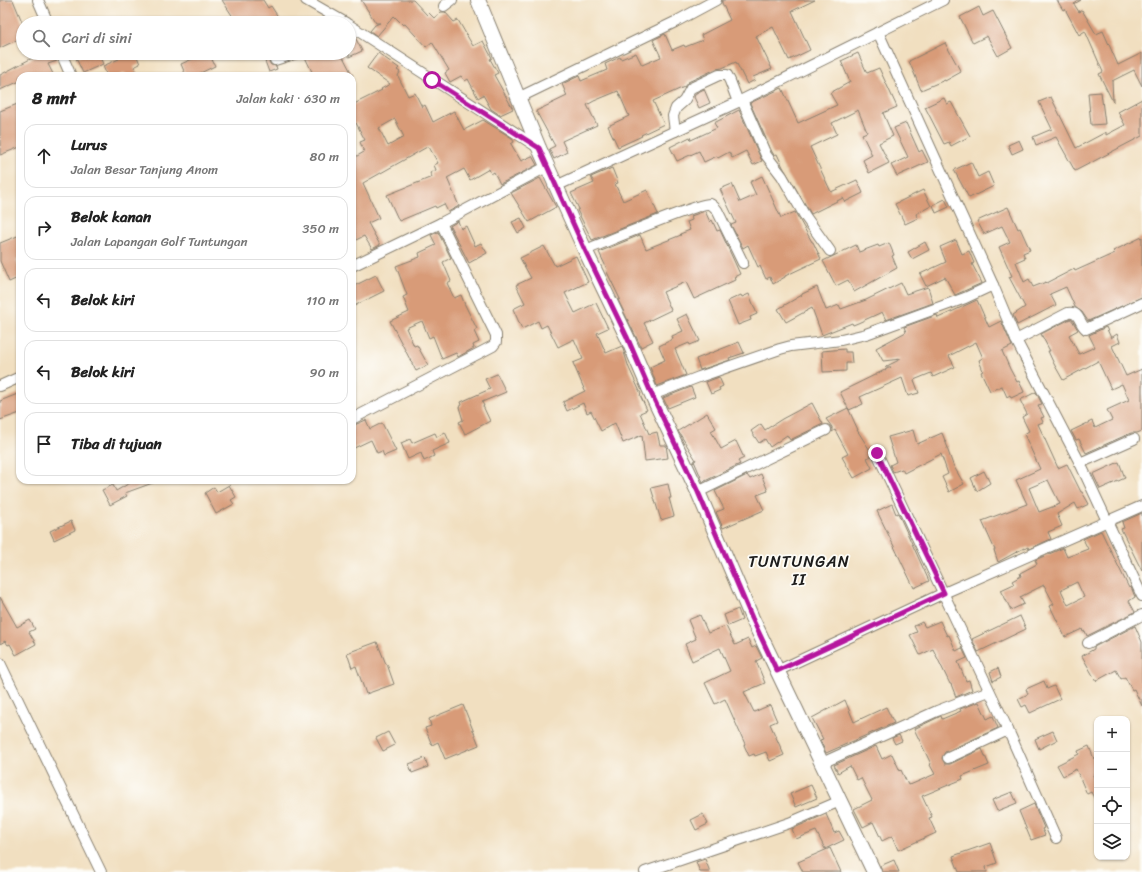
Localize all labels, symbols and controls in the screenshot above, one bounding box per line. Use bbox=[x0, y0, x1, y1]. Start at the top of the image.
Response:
search box bbox=[16, 16, 356, 60]
text: Cari di sini bbox=[62, 25, 132, 51]
icon: search bbox=[30, 27, 52, 49]
route start bbox=[423, 71, 441, 89]
text: 8 mnt bbox=[32, 83, 76, 113]
text: Jalan kaki · 630 m bbox=[236, 87, 340, 110]
text: Lurus bbox=[71, 132, 107, 158]
icon: ahead bbox=[33, 145, 55, 167]
text: 80 m bbox=[310, 145, 339, 168]
text: Jalan Besar Tanjung Anom bbox=[71, 158, 218, 181]
text: Belok kanan bbox=[71, 204, 151, 230]
icon: right bbox=[33, 217, 55, 239]
text: 350 m bbox=[302, 217, 339, 240]
text: Jalan Lapangan Golf Tuntungan bbox=[71, 230, 247, 253]
text: Belok kiri bbox=[71, 287, 134, 313]
icon: left bbox=[33, 289, 55, 311]
text: 110 m bbox=[306, 289, 339, 312]
text: Belok kiri bbox=[71, 359, 134, 385]
icon: left bbox=[33, 361, 55, 383]
text: 90 m bbox=[309, 361, 339, 384]
text: Tiba di tujuan bbox=[71, 431, 162, 457]
icon: arrive bbox=[33, 433, 55, 455]
route end bbox=[868, 444, 886, 462]
district label: TUNTUNGAN II bbox=[748, 547, 850, 594]
map controls bbox=[1094, 716, 1130, 860]
button: + bbox=[1094, 716, 1130, 752]
button: − bbox=[1094, 752, 1130, 788]
button: locate bbox=[1094, 788, 1130, 824]
button: layers bbox=[1094, 824, 1130, 860]

